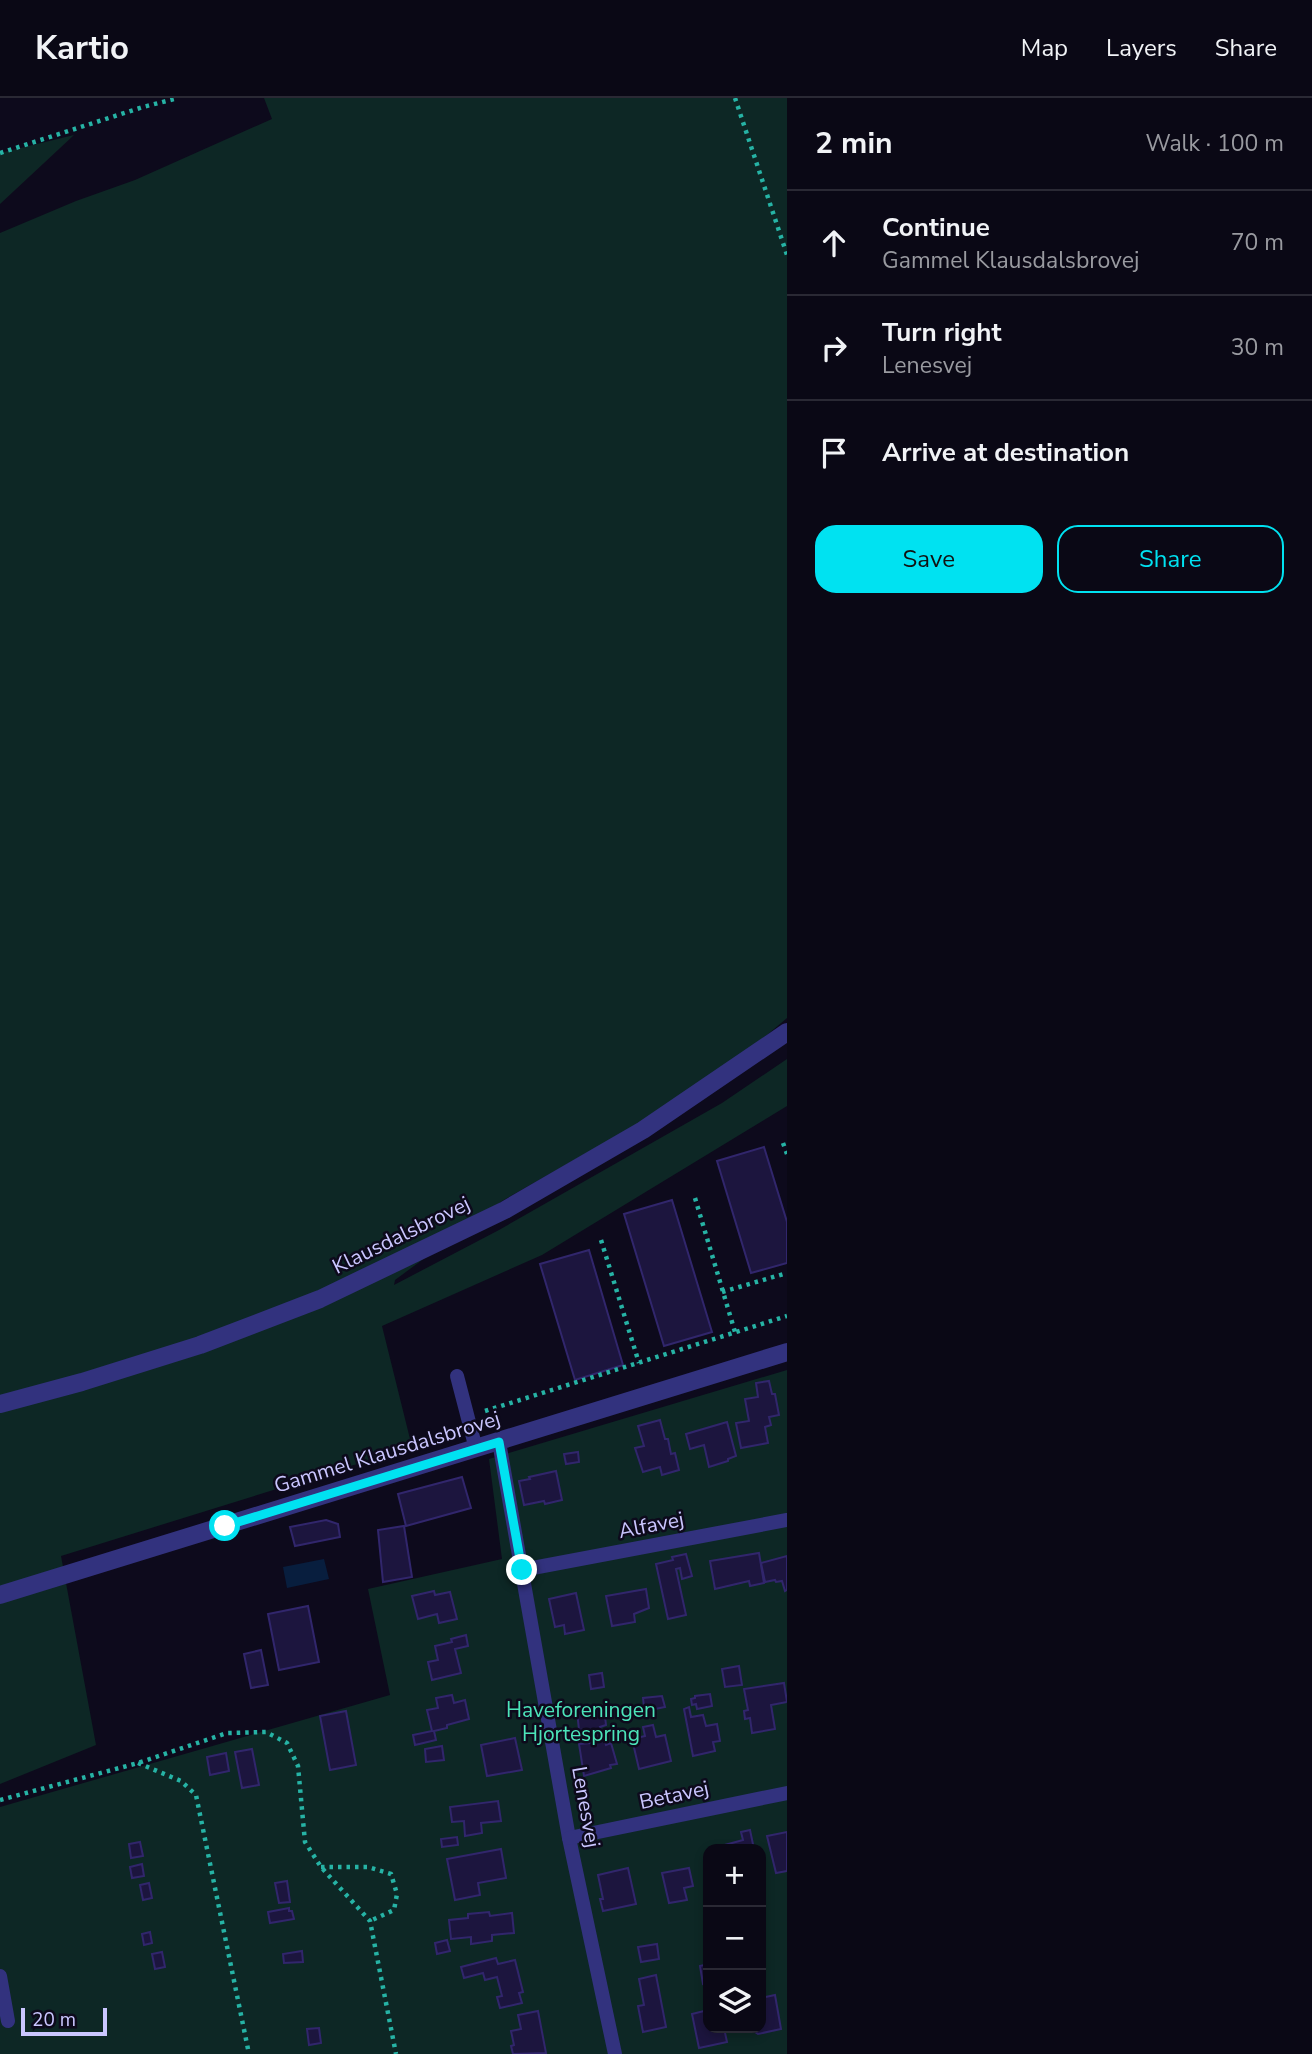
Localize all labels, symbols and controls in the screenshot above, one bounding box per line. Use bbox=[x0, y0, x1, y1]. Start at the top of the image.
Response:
text: Kartio bbox=[35, 26, 129, 71]
text: Map bbox=[1021, 32, 1068, 64]
text: Layers bbox=[1106, 32, 1177, 64]
text: Share bbox=[1215, 32, 1277, 64]
text: 2 min bbox=[815, 123, 893, 164]
text: Walk · 100 m bbox=[1145, 128, 1284, 159]
text: Continue bbox=[882, 210, 990, 245]
icon: ahead bbox=[815, 224, 853, 262]
text: 70 m bbox=[1231, 227, 1284, 258]
text: Gammel Klausdalsbrovej bbox=[882, 245, 1139, 276]
text: Turn right bbox=[882, 315, 1001, 350]
icon: right bbox=[815, 329, 853, 367]
text: 30 m bbox=[1231, 332, 1284, 363]
text: Lenesvej bbox=[882, 350, 972, 381]
icon: arrive bbox=[815, 434, 853, 472]
text: Arrive at destination bbox=[882, 435, 1129, 470]
button: Save bbox=[815, 525, 1043, 593]
button: Share bbox=[1057, 525, 1284, 593]
street label: Klausdalsbrovej bbox=[328, 1190, 474, 1280]
street label: Gammel Klausdalsbrovej bbox=[271, 1404, 503, 1500]
street label: Alfavej bbox=[616, 1505, 686, 1545]
route start bbox=[209, 1510, 240, 1541]
route end bbox=[506, 1554, 537, 1585]
park label: Haveforeningen Hjortespring bbox=[506, 1696, 656, 1748]
street label: Lenesvej bbox=[565, 1764, 607, 1850]
street label: Betavej bbox=[637, 1774, 711, 1816]
map controls bbox=[703, 1844, 766, 2033]
button: + bbox=[703, 1844, 766, 1907]
button: − bbox=[703, 1907, 766, 1970]
button: layers bbox=[703, 1970, 766, 2033]
scale bar bbox=[21, 2005, 107, 2037]
text: 20 m bbox=[32, 2007, 76, 2033]

